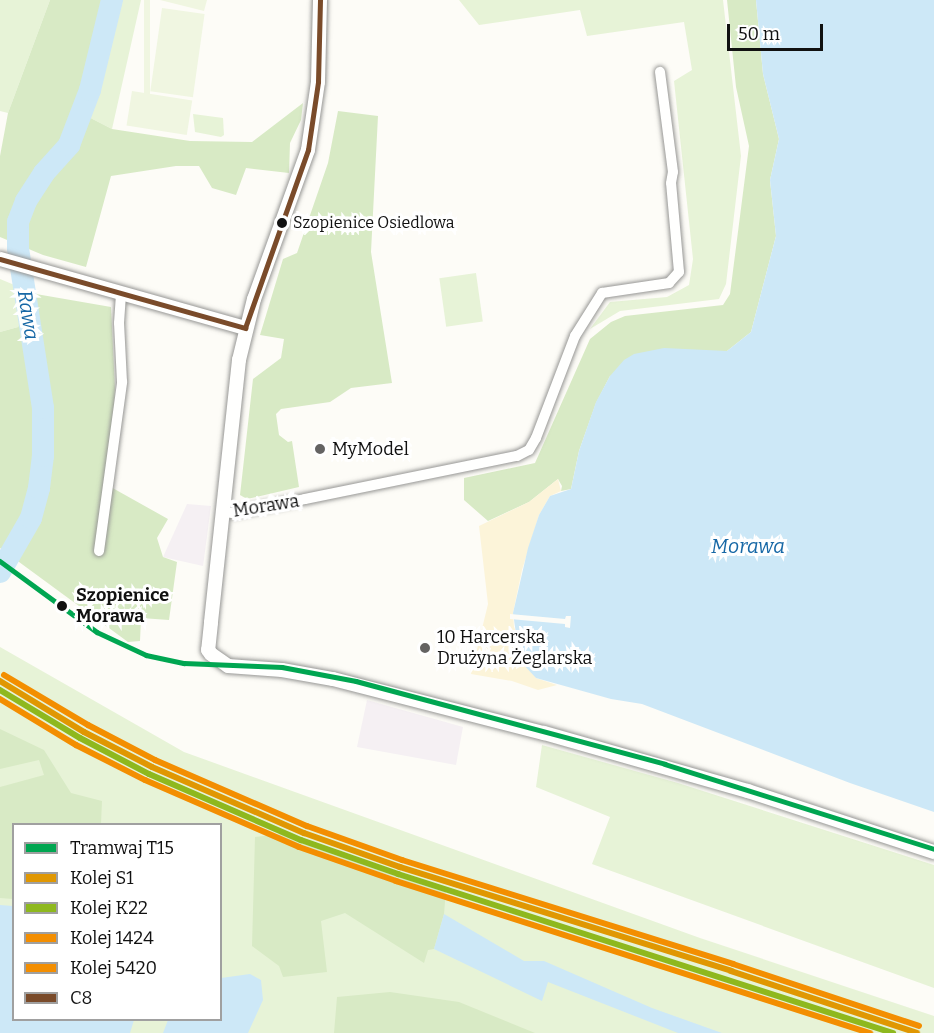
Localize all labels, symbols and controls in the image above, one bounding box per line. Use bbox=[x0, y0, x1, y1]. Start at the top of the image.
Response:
scale bar bbox=[730, 12, 826, 50]
text: 50 m bbox=[738, 23, 780, 45]
place label: Szopienice Osiedlowa bbox=[293, 213, 455, 233]
marker: Szopienice Osiedlowa bbox=[276, 217, 288, 229]
water label: Rawa bbox=[12, 288, 44, 342]
place label: MyModel bbox=[332, 438, 409, 460]
marker: MyModel bbox=[313, 442, 327, 456]
street label: Morawa bbox=[231, 490, 301, 522]
water label: Morawa bbox=[711, 534, 785, 558]
place label: Szopienice Morawa bbox=[76, 585, 169, 628]
marker: Szopienice Morawa bbox=[53, 597, 71, 615]
place label: 10 Harcerska Drużyna Żeglarska bbox=[437, 627, 592, 670]
marker: 10 Harcerska Drużyna Żeglarska bbox=[418, 641, 432, 655]
legend bbox=[12, 823, 222, 1021]
text: Tramwaj T15 bbox=[70, 837, 174, 859]
text: Kolej S1 bbox=[70, 867, 133, 889]
text: Kolej K22 bbox=[70, 897, 148, 919]
text: Kolej 1424 bbox=[70, 927, 154, 949]
text: Kolej 5420 bbox=[70, 957, 157, 979]
text: C8 bbox=[70, 987, 92, 1009]

